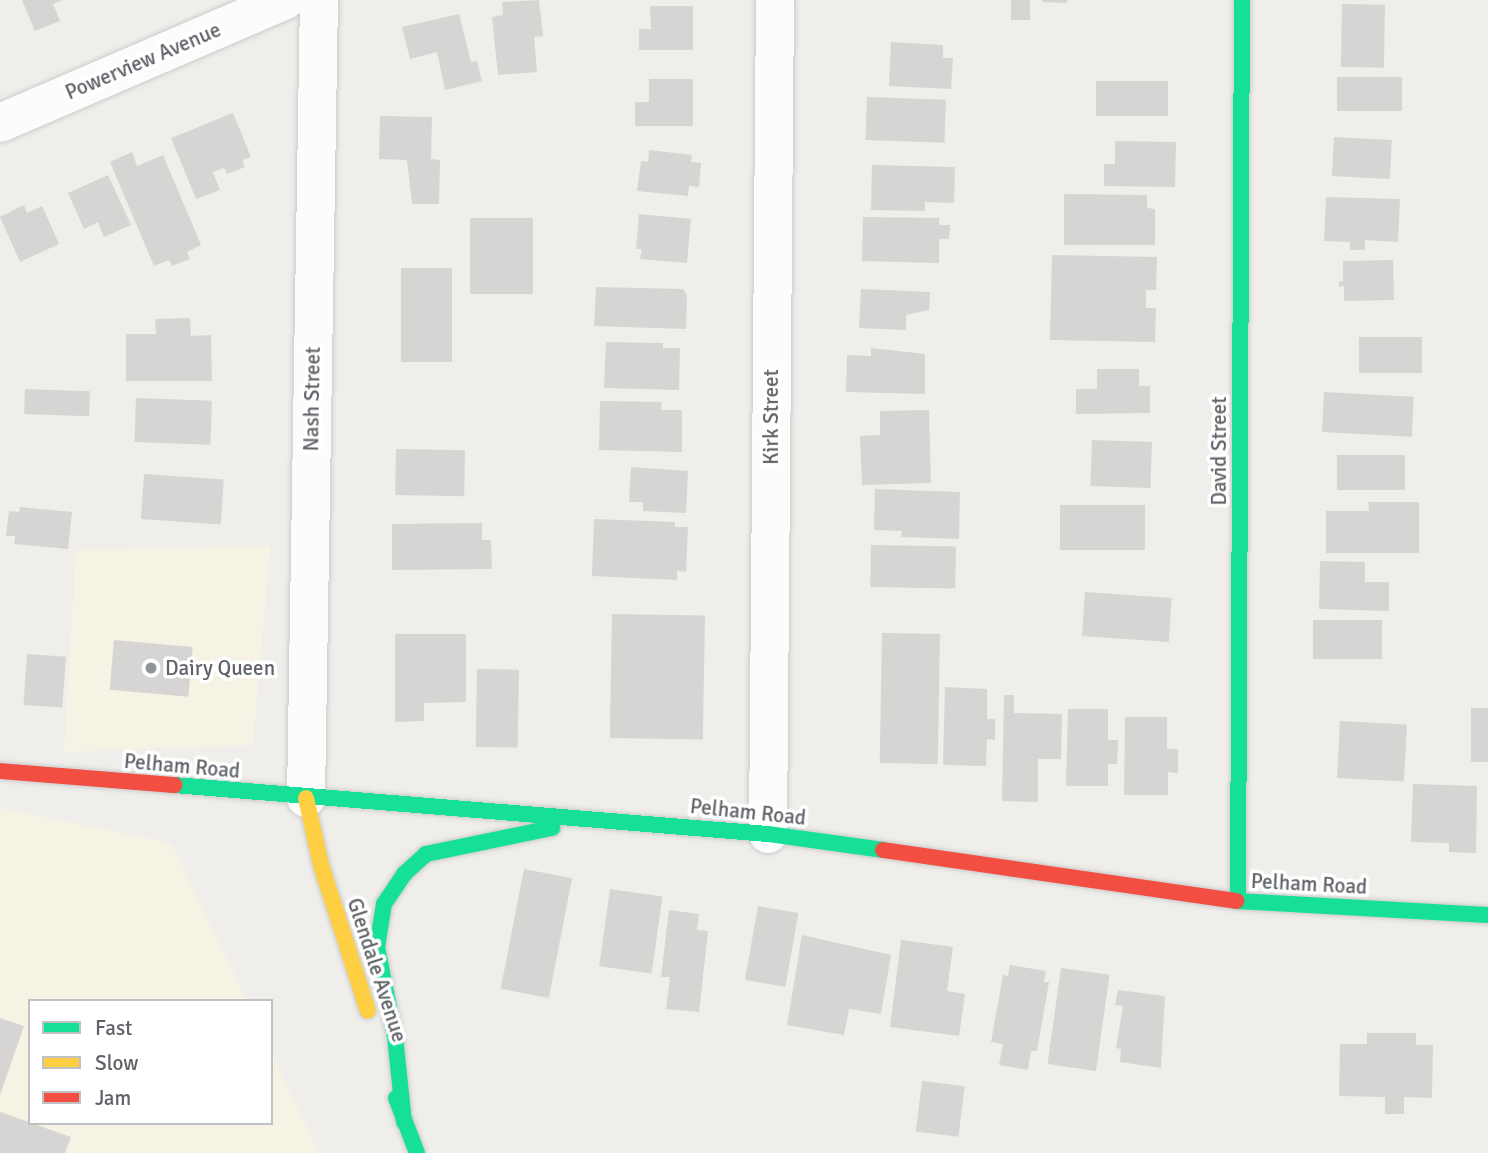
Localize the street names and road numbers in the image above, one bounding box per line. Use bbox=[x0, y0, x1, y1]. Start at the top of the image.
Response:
street label: Powerview Avenue bbox=[61, 17, 225, 105]
street label: Nash Street bbox=[298, 346, 326, 452]
street label: Kirk Street bbox=[758, 369, 784, 465]
street label: David Street bbox=[1206, 396, 1232, 506]
street label: Pelham Road bbox=[123, 748, 241, 784]
street label: Pelham Road bbox=[689, 793, 807, 831]
street label: Pelham Road bbox=[1250, 868, 1368, 900]
street label: Glendale Avenue bbox=[342, 895, 412, 1045]

